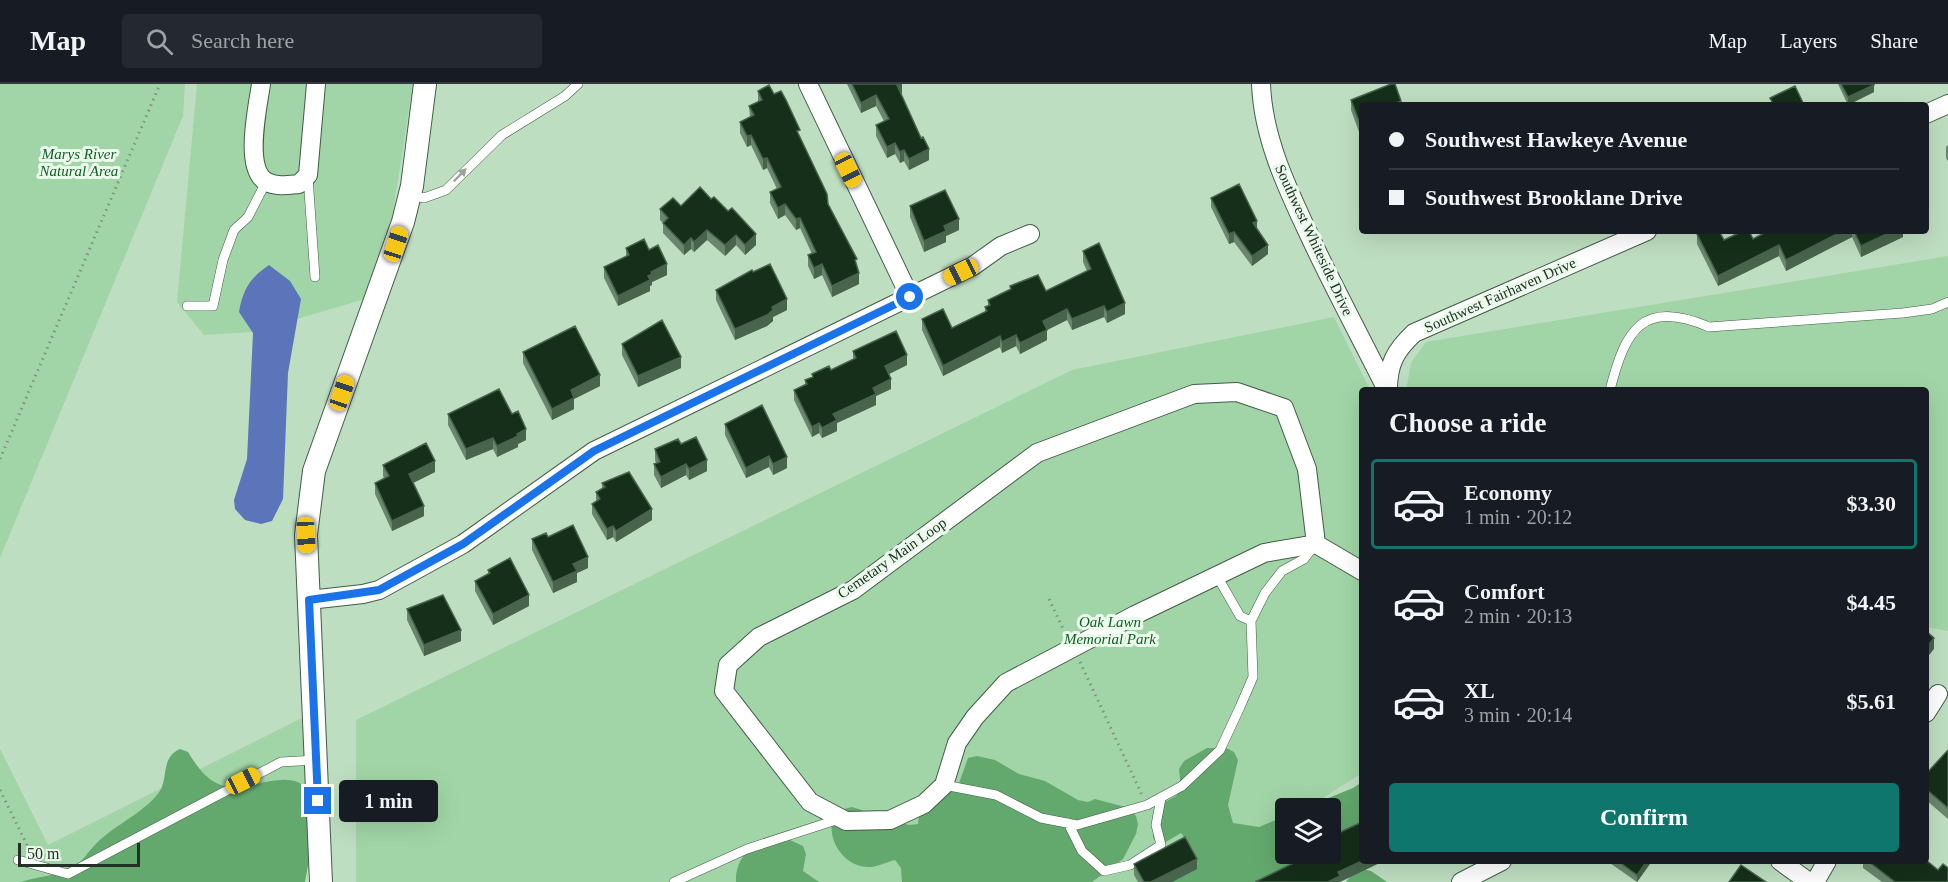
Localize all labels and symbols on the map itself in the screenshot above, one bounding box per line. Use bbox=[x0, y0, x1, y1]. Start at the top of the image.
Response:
park label: Marys River Natural Area bbox=[39, 146, 118, 179]
car bbox=[832, 150, 864, 190]
street label: Southwest Whiteside Drive bbox=[1272, 162, 1356, 318]
one-way arrow bbox=[453, 168, 466, 183]
car bbox=[382, 224, 410, 264]
street label: Southwest Fairhaven Drive bbox=[1422, 254, 1579, 336]
car bbox=[941, 256, 981, 288]
route start bbox=[896, 283, 923, 310]
car bbox=[328, 373, 356, 413]
street label: Cemetary Main Loop bbox=[835, 514, 949, 602]
car bbox=[296, 517, 316, 553]
park label: Oak Lawn Memorial Park bbox=[1063, 614, 1156, 647]
car bbox=[223, 765, 263, 797]
callout: 1 min bbox=[339, 780, 438, 822]
route end bbox=[304, 787, 331, 814]
scale bar bbox=[18, 840, 140, 868]

